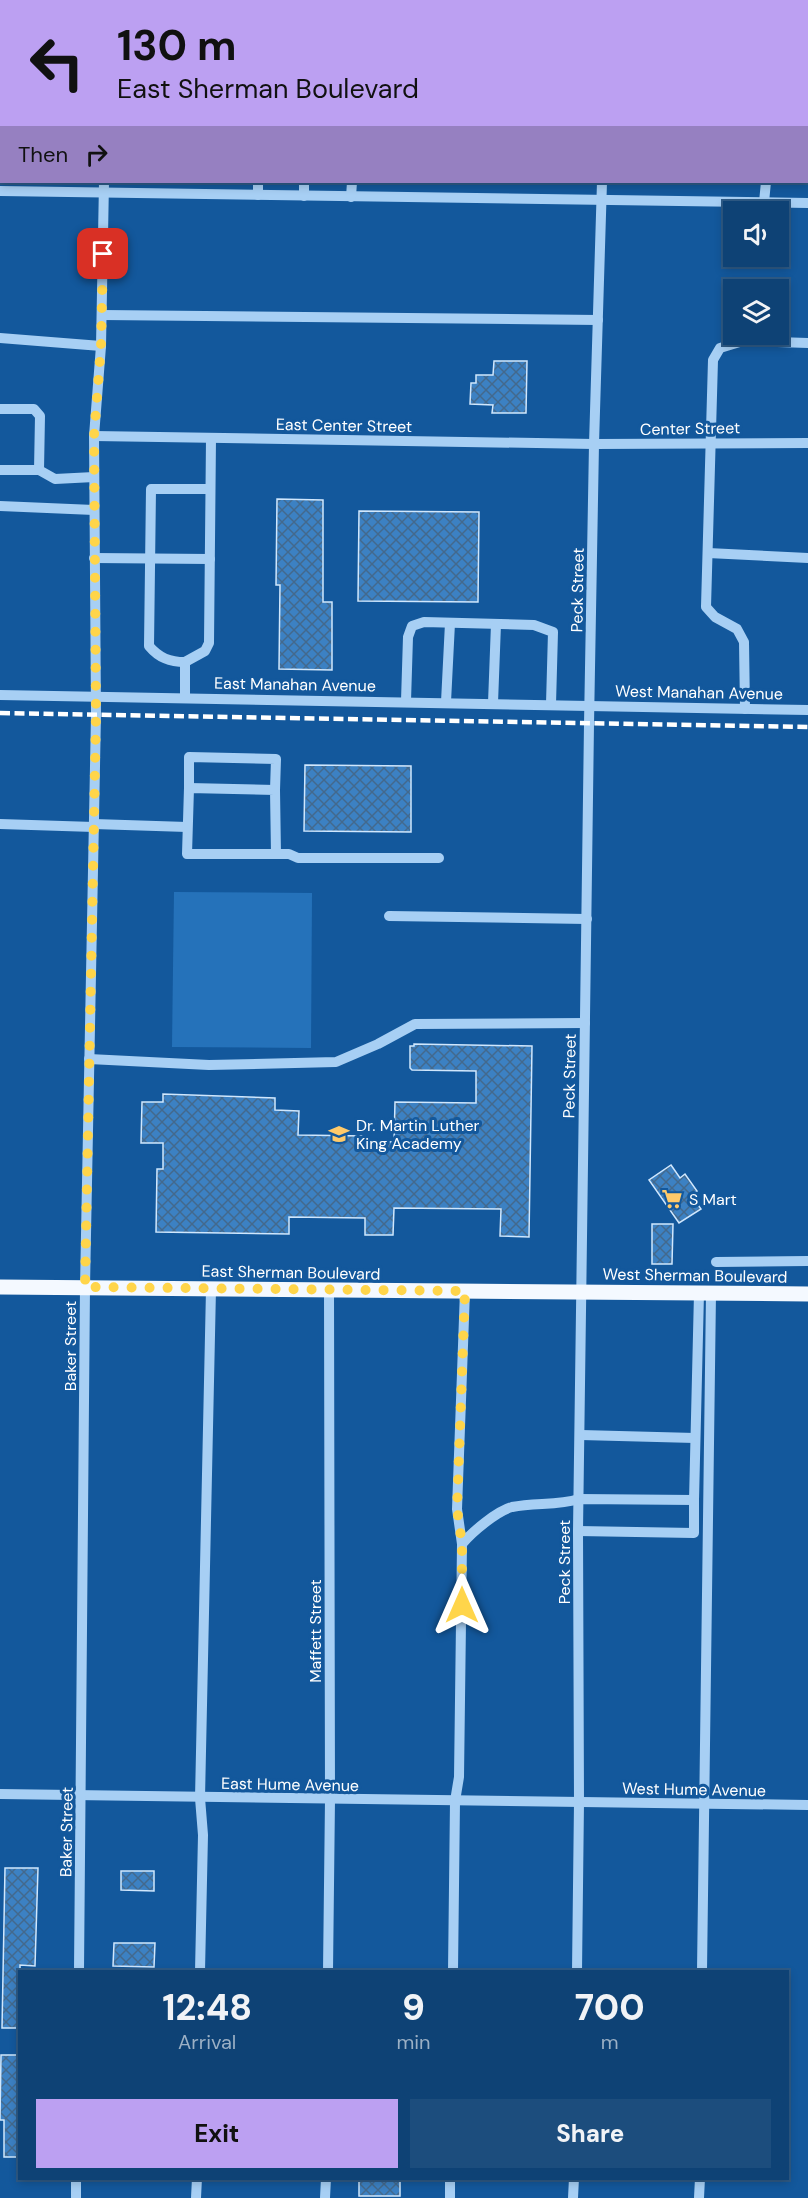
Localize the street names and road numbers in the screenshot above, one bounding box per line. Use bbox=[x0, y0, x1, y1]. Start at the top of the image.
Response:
street label: East Center Street bbox=[276, 414, 412, 437]
street label: Center Street bbox=[640, 417, 740, 440]
street label: Peck Street bbox=[566, 547, 589, 633]
street label: East Manahan Avenue bbox=[214, 673, 376, 696]
street label: West Manahan Avenue bbox=[615, 681, 783, 704]
street label: Peck Street bbox=[558, 1033, 581, 1119]
street label: East Sherman Boulevard bbox=[201, 1260, 381, 1285]
street label: West Sherman Boulevard bbox=[602, 1263, 788, 1288]
street label: Baker Street bbox=[60, 1301, 81, 1391]
street label: Peck Street bbox=[554, 1520, 575, 1604]
street label: Maffett Street bbox=[305, 1579, 326, 1683]
street label: East Hume Avenue bbox=[221, 1773, 359, 1796]
street label: West Hume Avenue bbox=[622, 1778, 766, 1801]
street label: Baker Street bbox=[55, 1787, 78, 1877]

